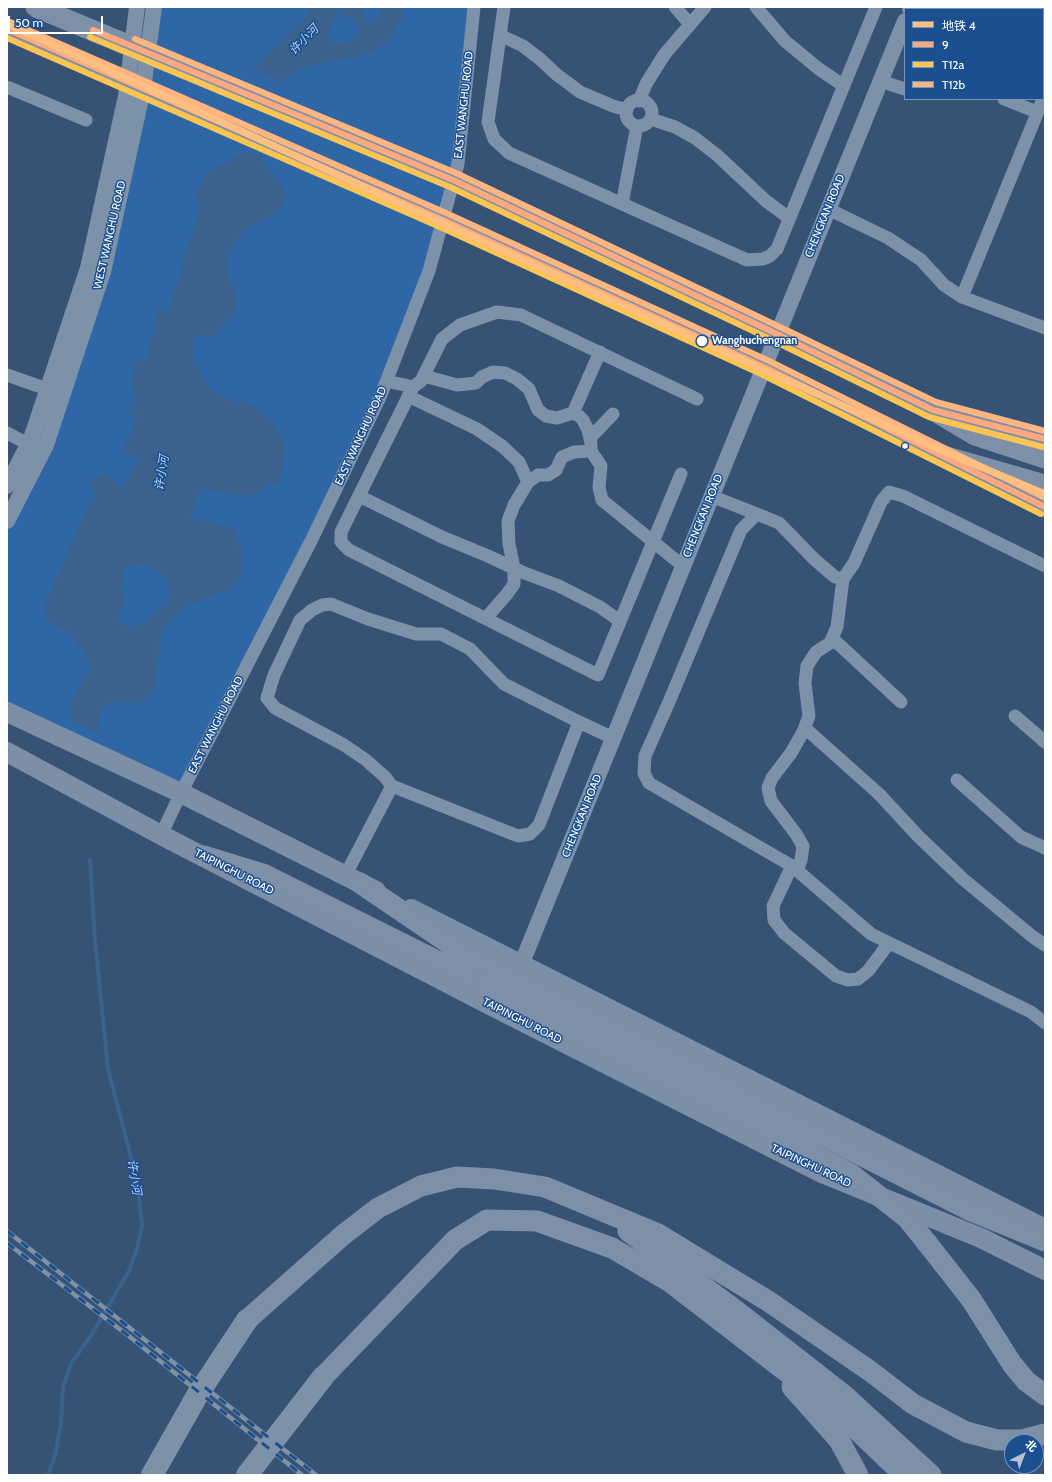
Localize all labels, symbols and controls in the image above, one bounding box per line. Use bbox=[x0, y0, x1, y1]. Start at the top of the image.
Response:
scale bar bbox=[10, 8, 105, 34]
legend bbox=[904, 8, 1044, 100]
text: 50 m bbox=[15, 15, 43, 30]
text: 地铁 4 bbox=[942, 18, 976, 33]
water label: 许小河 bbox=[286, 22, 322, 58]
text: 9 bbox=[942, 37, 949, 52]
street label: EAST WANGHU ROAD bbox=[452, 51, 476, 159]
text: T12a bbox=[942, 57, 964, 72]
text: T12b bbox=[942, 77, 965, 92]
street label: CHENGKAN ROAD bbox=[802, 172, 848, 260]
street label: WEST WANGHU ROAD bbox=[91, 179, 129, 291]
marker: Wanghuchengnan bbox=[695, 334, 709, 348]
place label: Wanghuchengnan bbox=[712, 334, 797, 348]
street label: EAST WANGHU ROAD bbox=[332, 384, 390, 488]
unlabelled marker bbox=[900, 441, 910, 451]
water label: 许小河 bbox=[152, 454, 172, 492]
street label: CHENGKAN ROAD bbox=[680, 472, 726, 560]
street label: EAST WANGHU ROAD bbox=[186, 674, 246, 776]
street label: CHENGKAN ROAD bbox=[559, 772, 605, 860]
street label: TAIPINGHU ROAD bbox=[192, 846, 276, 898]
street label: TAIPINGHU ROAD bbox=[480, 995, 564, 1047]
street label: TAIPINGHU ROAD bbox=[769, 1142, 853, 1190]
water label: 许小河 bbox=[124, 1158, 144, 1196]
north arrow bbox=[1004, 1434, 1044, 1474]
text: 北 bbox=[1023, 1437, 1040, 1455]

